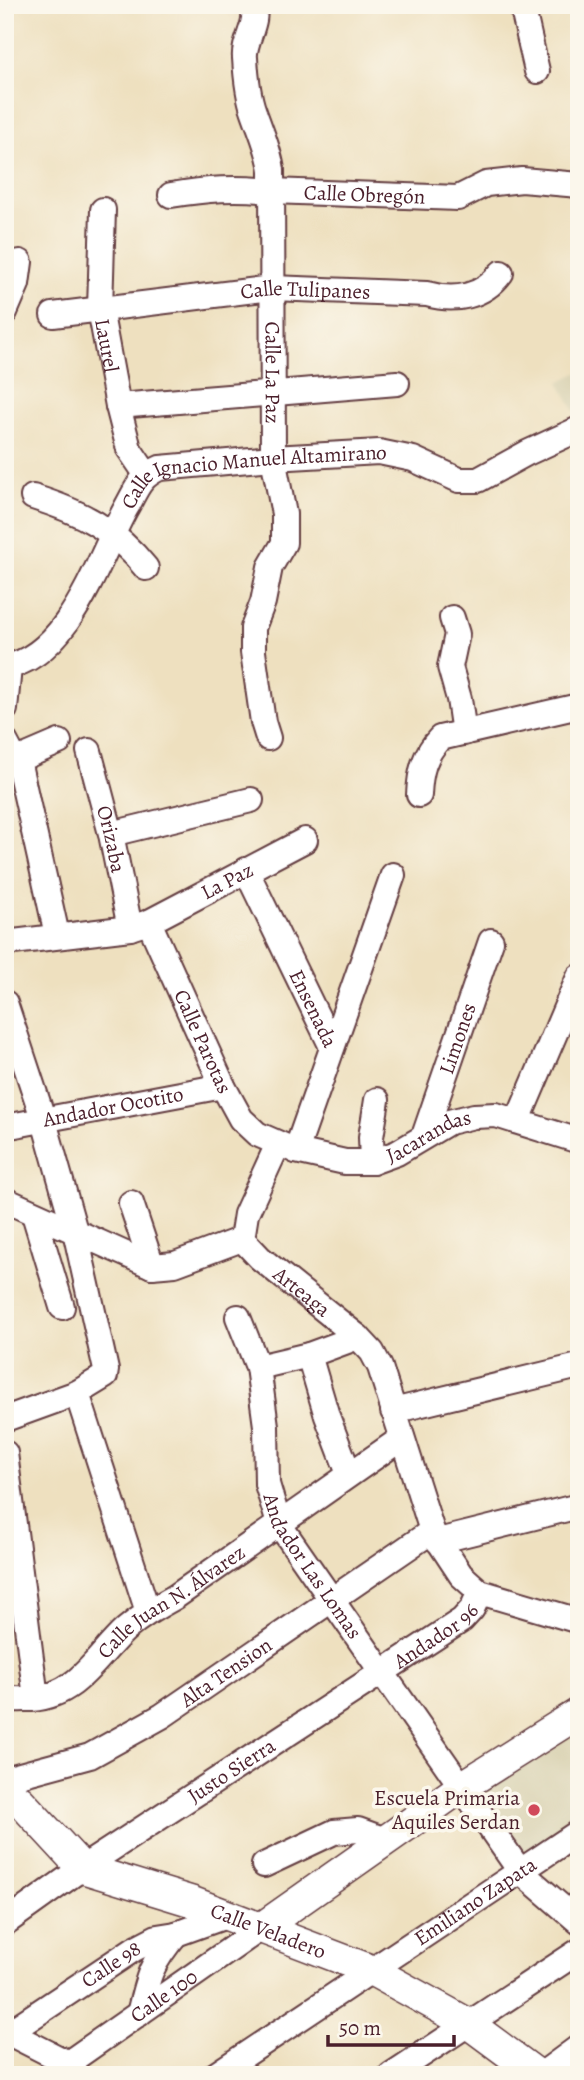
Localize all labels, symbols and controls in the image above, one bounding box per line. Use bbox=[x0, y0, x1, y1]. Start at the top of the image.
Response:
street label: Calle Obregón bbox=[303, 178, 426, 211]
street label: Calle Tulipanes bbox=[239, 274, 371, 306]
street label: Laurel bbox=[88, 316, 125, 375]
street label: Calle La Paz bbox=[259, 321, 287, 424]
street label: Calle Ignacio Manuel Altamirano bbox=[114, 438, 390, 514]
street label: Orizaba bbox=[90, 802, 133, 876]
street label: La Paz bbox=[196, 856, 258, 906]
street label: Ensenada bbox=[282, 965, 344, 1052]
street label: Calle Parotas bbox=[167, 985, 239, 1099]
street label: Limones bbox=[432, 999, 483, 1078]
street label: Andador Ocotito bbox=[40, 1080, 186, 1134]
street label: Jacarandas bbox=[382, 1103, 474, 1170]
street label: Arteaga bbox=[267, 1260, 337, 1324]
street label: Andador Las Lomas bbox=[256, 1489, 369, 1645]
street label: Calle Juan N. Álvarez bbox=[91, 1538, 251, 1665]
street label: Andador 96 bbox=[387, 1597, 485, 1676]
street label: Alta Tension bbox=[174, 1631, 277, 1714]
street label: Justo Sierra bbox=[182, 1731, 281, 1809]
place label: Escuela Primaria Aquiles Serdan bbox=[374, 1784, 520, 1836]
marker: Escuela Primaria Aquiles Serdan bbox=[526, 1802, 542, 1818]
street label: Emiliano Zapata bbox=[409, 1850, 542, 1952]
street label: Calle Veladero bbox=[207, 1896, 330, 1966]
street label: Calle 98 bbox=[76, 1934, 146, 1994]
street label: Calle 100 bbox=[125, 1963, 203, 2029]
scale bar bbox=[328, 2003, 454, 2047]
text: 50 m bbox=[339, 2014, 381, 2042]

